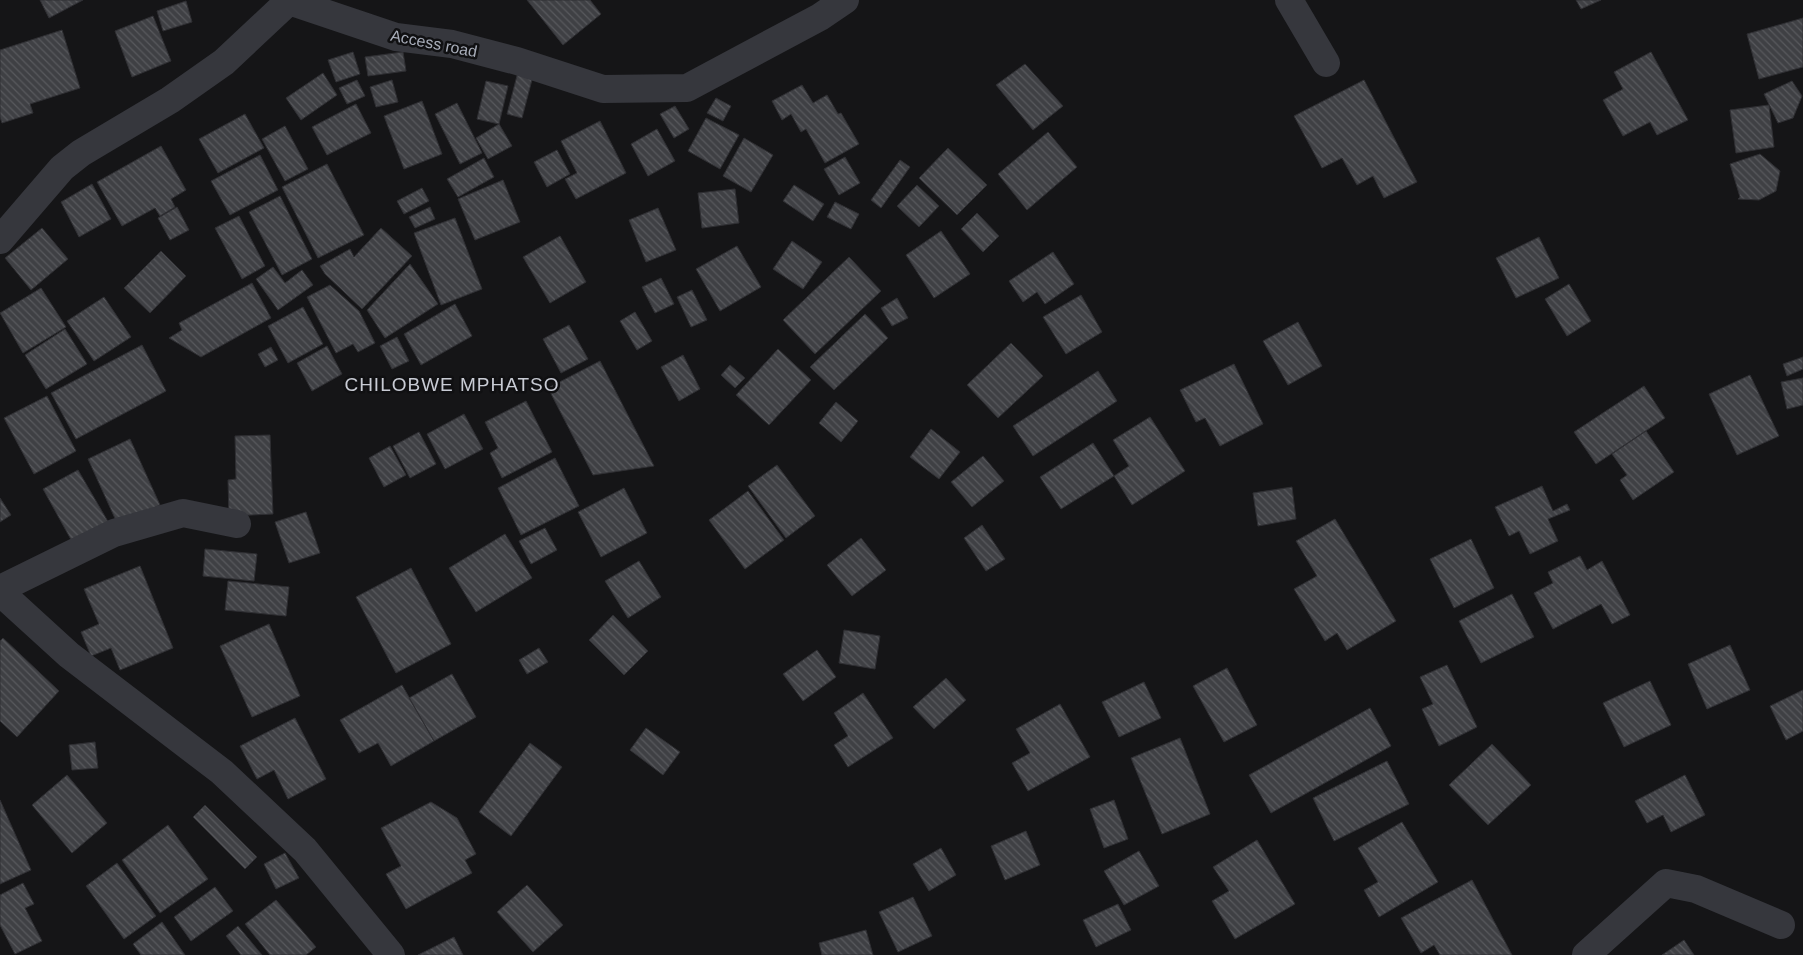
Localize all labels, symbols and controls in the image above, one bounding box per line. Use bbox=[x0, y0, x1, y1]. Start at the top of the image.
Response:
street label: Access road bbox=[389, 27, 479, 60]
district label: CHILOBWE MPHATSO bbox=[344, 374, 560, 395]

